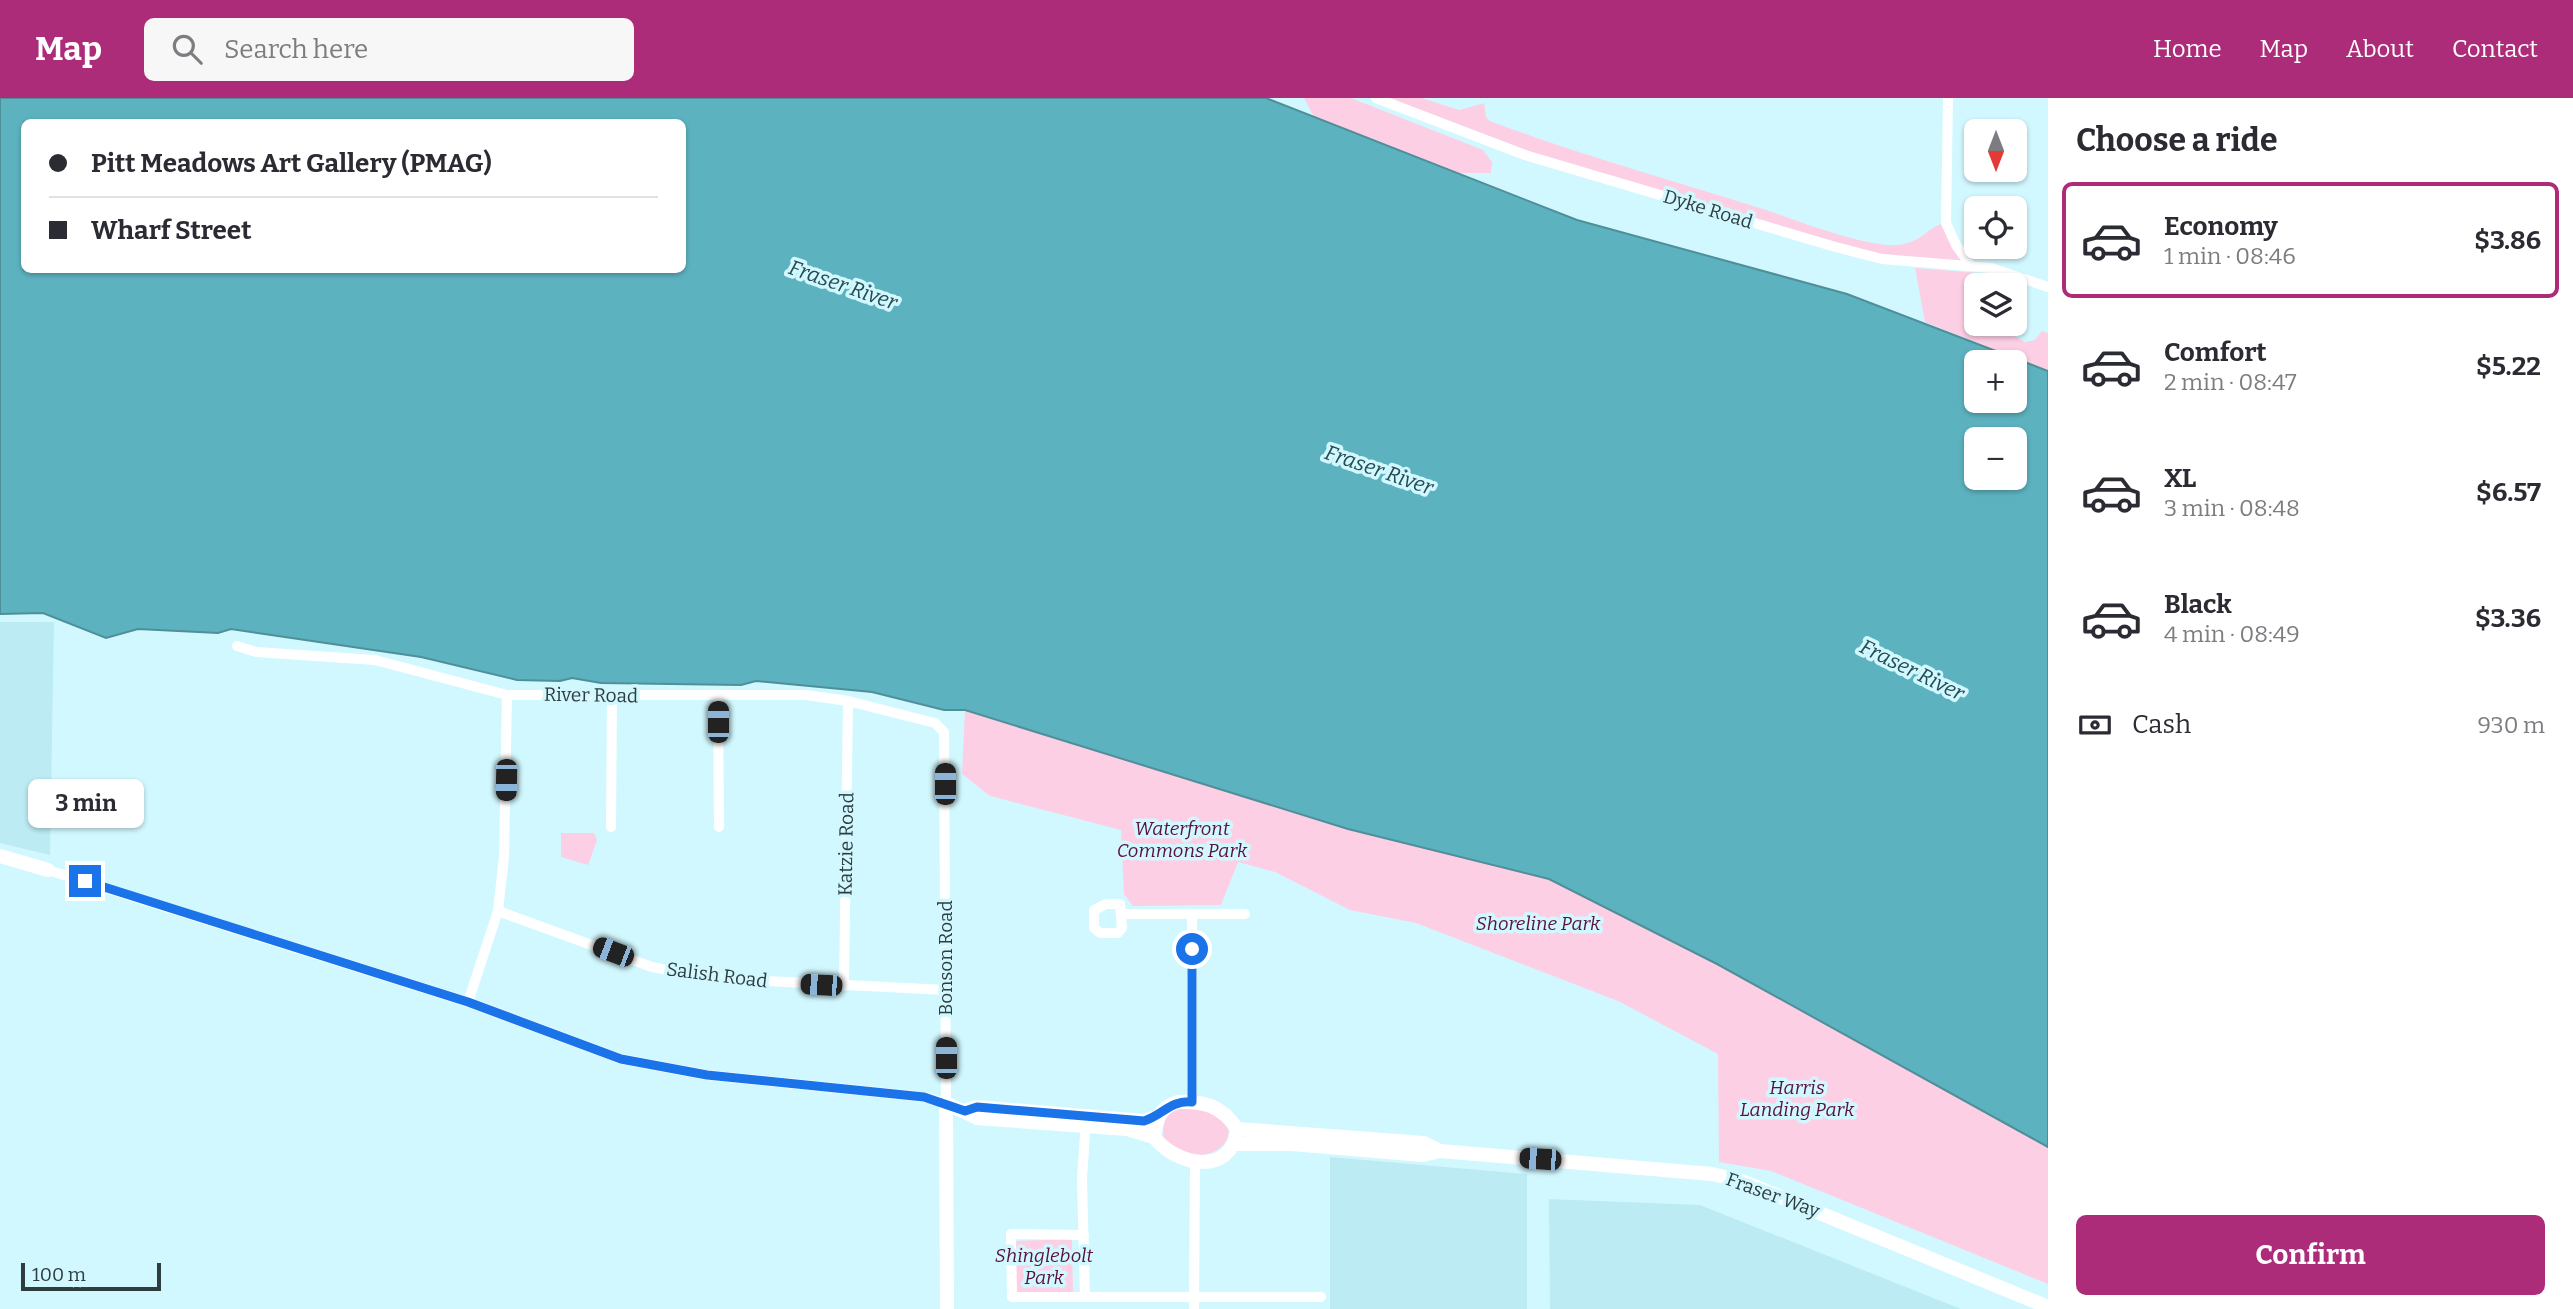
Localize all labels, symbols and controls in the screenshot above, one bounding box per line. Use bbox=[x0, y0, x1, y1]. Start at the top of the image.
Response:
search box bbox=[144, 18, 634, 81]
text: Map bbox=[35, 29, 102, 69]
icon: search bbox=[168, 30, 206, 68]
text: Search here bbox=[224, 34, 368, 65]
text: Home bbox=[2153, 35, 2222, 63]
text: Map bbox=[2260, 35, 2308, 63]
text: About bbox=[2346, 35, 2414, 63]
text: Contact bbox=[2452, 35, 2538, 63]
north arrow bbox=[1964, 119, 2026, 182]
map controls bbox=[1964, 119, 2027, 490]
text: Choose a ride bbox=[2076, 121, 2277, 159]
text: Pitt Meadows Art Gallery (PMAG) bbox=[91, 148, 492, 179]
street label: Dyke Road bbox=[1661, 185, 1755, 233]
button: locate bbox=[1964, 196, 2027, 259]
icon: car bbox=[2080, 209, 2143, 272]
text: Economy bbox=[2164, 211, 2278, 242]
text: Wharf Street bbox=[91, 215, 251, 246]
text: $3.86 bbox=[2474, 225, 2541, 256]
text: 1 min · 08:46 bbox=[2164, 242, 2296, 270]
water label: Fraser River bbox=[785, 254, 902, 316]
button: layers bbox=[1964, 273, 2027, 336]
icon: car bbox=[2080, 335, 2143, 398]
text: Comfort bbox=[2164, 337, 2267, 368]
button: + bbox=[1964, 350, 2027, 413]
text: $5.22 bbox=[2476, 351, 2541, 382]
text: 2 min · 08:47 bbox=[2164, 368, 2297, 396]
button: − bbox=[1964, 427, 2027, 490]
water label: Fraser River bbox=[1321, 439, 1438, 501]
icon: car bbox=[2080, 461, 2143, 524]
text: XL bbox=[2164, 463, 2196, 494]
text: $6.57 bbox=[2476, 477, 2541, 508]
text: 3 min · 08:48 bbox=[2164, 494, 2300, 522]
icon: car bbox=[2080, 587, 2143, 650]
text: Black bbox=[2164, 589, 2232, 620]
text: $3.36 bbox=[2475, 603, 2541, 634]
text: 4 min · 08:49 bbox=[2164, 620, 2300, 648]
water label: Fraser River bbox=[1856, 634, 1970, 707]
street label: River Road bbox=[544, 683, 638, 707]
car bbox=[708, 701, 729, 743]
icon: cash bbox=[2076, 706, 2114, 744]
text: Cash bbox=[2132, 709, 2191, 740]
text: 930 m bbox=[2478, 711, 2545, 739]
car bbox=[496, 759, 517, 801]
car bbox=[935, 763, 956, 805]
callout: 3 min bbox=[27, 780, 143, 828]
text: 3 min bbox=[55, 789, 117, 817]
street label: Katzie Road bbox=[834, 792, 858, 896]
park label: Waterfront Commons Park bbox=[1117, 817, 1248, 862]
route end bbox=[69, 865, 101, 897]
street label: Bonson Road bbox=[934, 900, 957, 1016]
park label: Shoreline Park bbox=[1476, 912, 1601, 935]
route start bbox=[1176, 933, 1208, 965]
car bbox=[590, 935, 637, 969]
street label: Salish Road bbox=[665, 957, 769, 993]
car bbox=[800, 973, 843, 997]
car bbox=[936, 1037, 957, 1079]
park label: Harris Landing Park bbox=[1740, 1076, 1855, 1121]
car bbox=[1519, 1147, 1562, 1171]
street label: Fraser Way bbox=[1723, 1167, 1824, 1223]
button: Confirm bbox=[2076, 1215, 2545, 1295]
park label: Shinglebolt Park bbox=[995, 1244, 1093, 1289]
scale bar bbox=[21, 1260, 161, 1292]
text: 100 m bbox=[32, 1263, 86, 1286]

